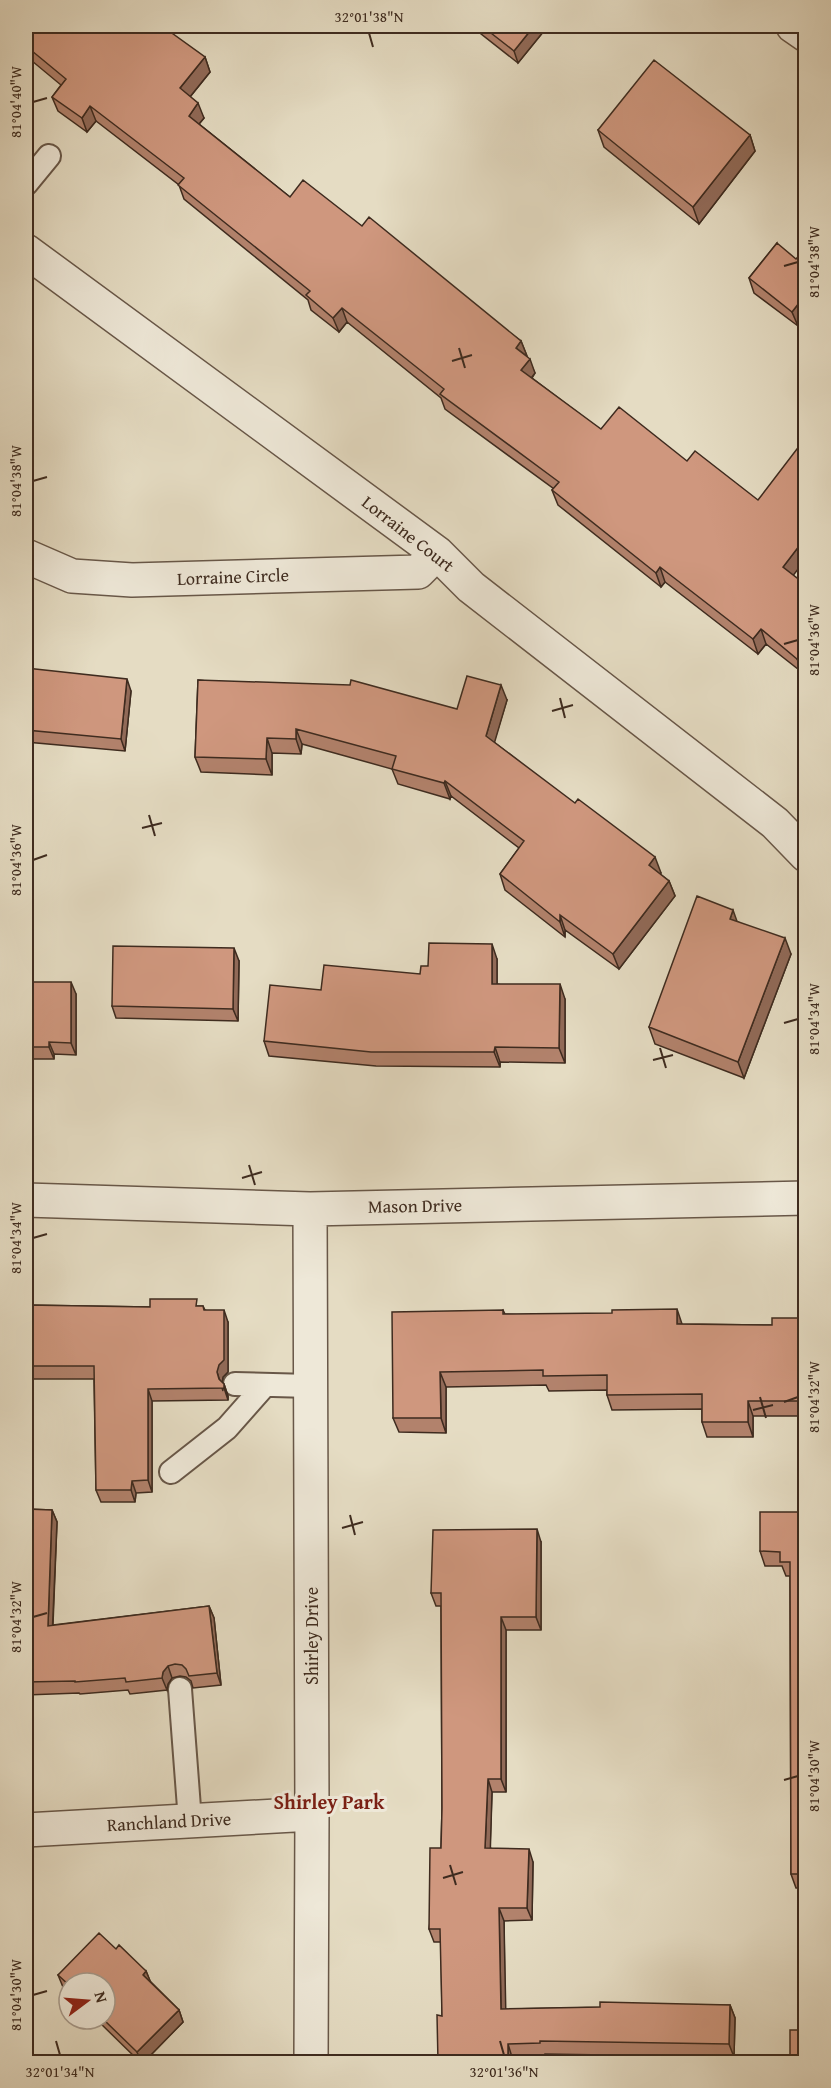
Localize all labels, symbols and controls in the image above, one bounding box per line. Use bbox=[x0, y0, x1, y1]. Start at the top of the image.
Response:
text: 32°01'38"N bbox=[335, 6, 404, 27]
text: 81°04'40"W bbox=[5, 66, 26, 138]
text: 81°04'38"W bbox=[803, 226, 824, 298]
text: 81°04'38"W bbox=[5, 445, 26, 517]
street label: Lorraine Court bbox=[356, 489, 461, 579]
street label: Lorraine Circle bbox=[177, 561, 289, 592]
text: 81°04'36"W bbox=[803, 604, 824, 676]
text: 81°04'36"W bbox=[5, 824, 26, 896]
text: 81°04'34"W bbox=[803, 983, 824, 1055]
street label: Mason Drive bbox=[368, 1191, 462, 1220]
text: 81°04'34"W bbox=[5, 1202, 26, 1274]
text: 81°04'32"W bbox=[803, 1361, 824, 1433]
text: 81°04'32"W bbox=[5, 1581, 26, 1653]
street label: Shirley Drive bbox=[298, 1587, 325, 1685]
text: 81°04'30"W bbox=[803, 1740, 824, 1812]
district label: Shirley Park bbox=[274, 1787, 385, 1816]
street label: Ranchland Drive bbox=[106, 1805, 232, 1838]
text: 81°04'30"W bbox=[5, 1959, 26, 2031]
north arrow bbox=[57, 1971, 117, 2031]
text: N bbox=[88, 1988, 115, 2006]
text: 32°01'34"N bbox=[26, 2061, 95, 2082]
text: 32°01'36"N bbox=[470, 2061, 539, 2082]

